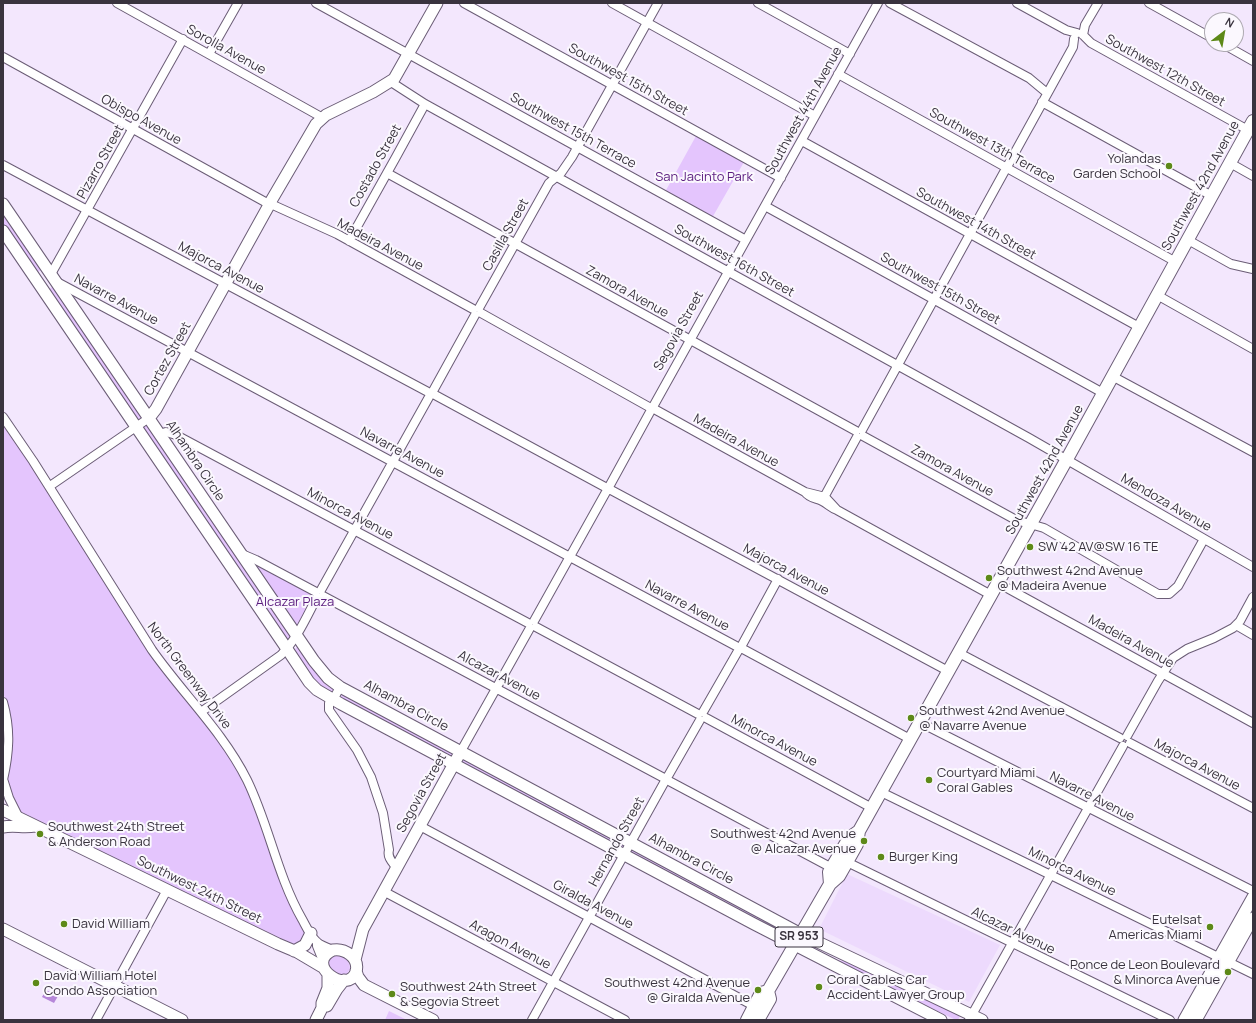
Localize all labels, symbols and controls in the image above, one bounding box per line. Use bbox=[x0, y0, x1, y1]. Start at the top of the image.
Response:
north arrow bbox=[1204, 12, 1244, 52]
text: N bbox=[1223, 14, 1237, 31]
street label: Sorolla Avenue bbox=[184, 22, 268, 78]
street label: Southwest 12th Street bbox=[1102, 32, 1228, 110]
street label: Southwest 15th Street bbox=[565, 41, 691, 119]
street label: Southwest 44th Avenue bbox=[762, 44, 846, 178]
street label: Southwest 15th Terrace bbox=[507, 90, 639, 172]
street label: Obispo Avenue bbox=[98, 91, 184, 149]
street label: Southwest 13th Terrace bbox=[926, 105, 1058, 187]
street label: Southwest 42nd Avenue bbox=[1159, 118, 1243, 254]
street label: Pizarro Street bbox=[74, 122, 128, 202]
street label: Costado Street bbox=[347, 122, 405, 210]
place label: Yolandas Garden School bbox=[1073, 151, 1161, 182]
marker: Yolandas Garden School bbox=[1164, 161, 1174, 171]
park label: San Jacinto Park bbox=[655, 169, 753, 185]
street label: Southwest 14th Street bbox=[913, 185, 1039, 263]
street label: Casilla Street bbox=[480, 196, 532, 274]
street label: Madeira Avenue bbox=[334, 216, 426, 274]
street label: Southwest 16th Street bbox=[671, 221, 797, 301]
street label: Majorca Avenue bbox=[175, 239, 267, 297]
street label: Southwest 15th Street bbox=[877, 250, 1003, 328]
street label: Zamora Avenue bbox=[583, 263, 671, 321]
street label: Navarre Avenue bbox=[71, 271, 161, 329]
street label: Segovia Street bbox=[651, 289, 707, 373]
street label: Cortez Street bbox=[141, 319, 195, 399]
street label: Southwest 42nd Avenue bbox=[1003, 402, 1087, 538]
street label: Madeira Avenue bbox=[691, 411, 781, 471]
street label: Alhambra Circle bbox=[162, 418, 228, 504]
street label: Navarre Avenue bbox=[357, 424, 447, 482]
street label: Zamora Avenue bbox=[908, 442, 996, 500]
street label: Mendoza Avenue bbox=[1118, 471, 1214, 535]
street label: Minorca Avenue bbox=[304, 485, 396, 543]
place label: SW 42 AV@SW 16 TE bbox=[1038, 539, 1159, 555]
street label: Majorca Avenue bbox=[740, 541, 832, 599]
marker: SW 42 AV@SW 16 TE bbox=[1025, 542, 1035, 552]
place label: Southwest 42nd Avenue @ Madeira Avenue bbox=[997, 563, 1143, 594]
marker: Southwest 42nd Avenue @ Madeira Avenue bbox=[984, 573, 994, 583]
street label: Navarre Avenue bbox=[642, 577, 732, 635]
park label: Alcazar Plaza bbox=[256, 594, 334, 610]
street label: Madeira Avenue bbox=[1086, 612, 1176, 672]
street label: North Greenway Drive bbox=[144, 620, 234, 732]
street label: Alcazar Avenue bbox=[455, 648, 543, 704]
street label: Alhambra Circle bbox=[361, 677, 451, 735]
place label: Southwest 42nd Avenue @ Navarre Avenue bbox=[919, 703, 1065, 734]
street label: Minorca Avenue bbox=[728, 712, 820, 770]
marker: Southwest 42nd Avenue @ Navarre Avenue bbox=[906, 713, 916, 723]
street label: Majorca Avenue bbox=[1151, 736, 1243, 794]
street label: Segovia Street bbox=[394, 751, 450, 835]
place label: Courtyard Miami Coral Gables bbox=[937, 765, 1035, 796]
street label: Navarre Avenue bbox=[1047, 769, 1137, 825]
marker: Courtyard Miami Coral Gables bbox=[924, 775, 934, 785]
street label: Hernando Street bbox=[586, 794, 648, 890]
place label: Southwest 24th Street & Anderson Road bbox=[48, 819, 185, 850]
place label: Southwest 42nd Avenue @ Alcazar Avenue bbox=[710, 826, 856, 857]
marker: Southwest 24th Street & Anderson Road bbox=[35, 829, 45, 839]
street label: Alhambra Circle bbox=[646, 830, 736, 888]
marker: Southwest 42nd Avenue @ Alcazar Avenue bbox=[859, 836, 869, 846]
street label: Minorca Avenue bbox=[1026, 844, 1118, 900]
place label: Burger King bbox=[889, 849, 958, 865]
marker: Burger King bbox=[876, 852, 886, 862]
street label: Southwest 24th Street bbox=[134, 853, 264, 927]
street label: Giralda Avenue bbox=[550, 877, 636, 933]
street label: Alcazar Avenue bbox=[969, 904, 1057, 958]
place label: Eutelsat Americas Miami bbox=[1108, 912, 1202, 943]
place label: David William bbox=[72, 916, 150, 932]
street label: Aragon Avenue bbox=[467, 917, 553, 973]
marker: David William bbox=[59, 919, 69, 929]
marker: Eutelsat Americas Miami bbox=[1205, 922, 1215, 932]
road number: SR 953 bbox=[775, 927, 823, 947]
place label: Ponce de Leon Boulevard & Minorca Avenue bbox=[1070, 957, 1220, 988]
marker: Ponce de Leon Boulevard & Minorca Avenue bbox=[1223, 967, 1233, 977]
place label: David William Hotel Condo Association bbox=[44, 968, 157, 999]
place label: Coral Gables Car Accident Lawyer Group bbox=[827, 972, 965, 1003]
place label: Southwest 42nd Avenue @ Giralda Avenue bbox=[604, 975, 750, 1006]
marker: David William Hotel Condo Association bbox=[31, 978, 41, 988]
place label: Southwest 24th Street & Segovia Street bbox=[400, 979, 537, 1010]
marker: Coral Gables Car Accident Lawyer Group bbox=[814, 982, 824, 992]
marker: Southwest 42nd Avenue @ Giralda Avenue bbox=[753, 985, 763, 995]
marker: Southwest 24th Street & Segovia Street bbox=[387, 989, 397, 999]

